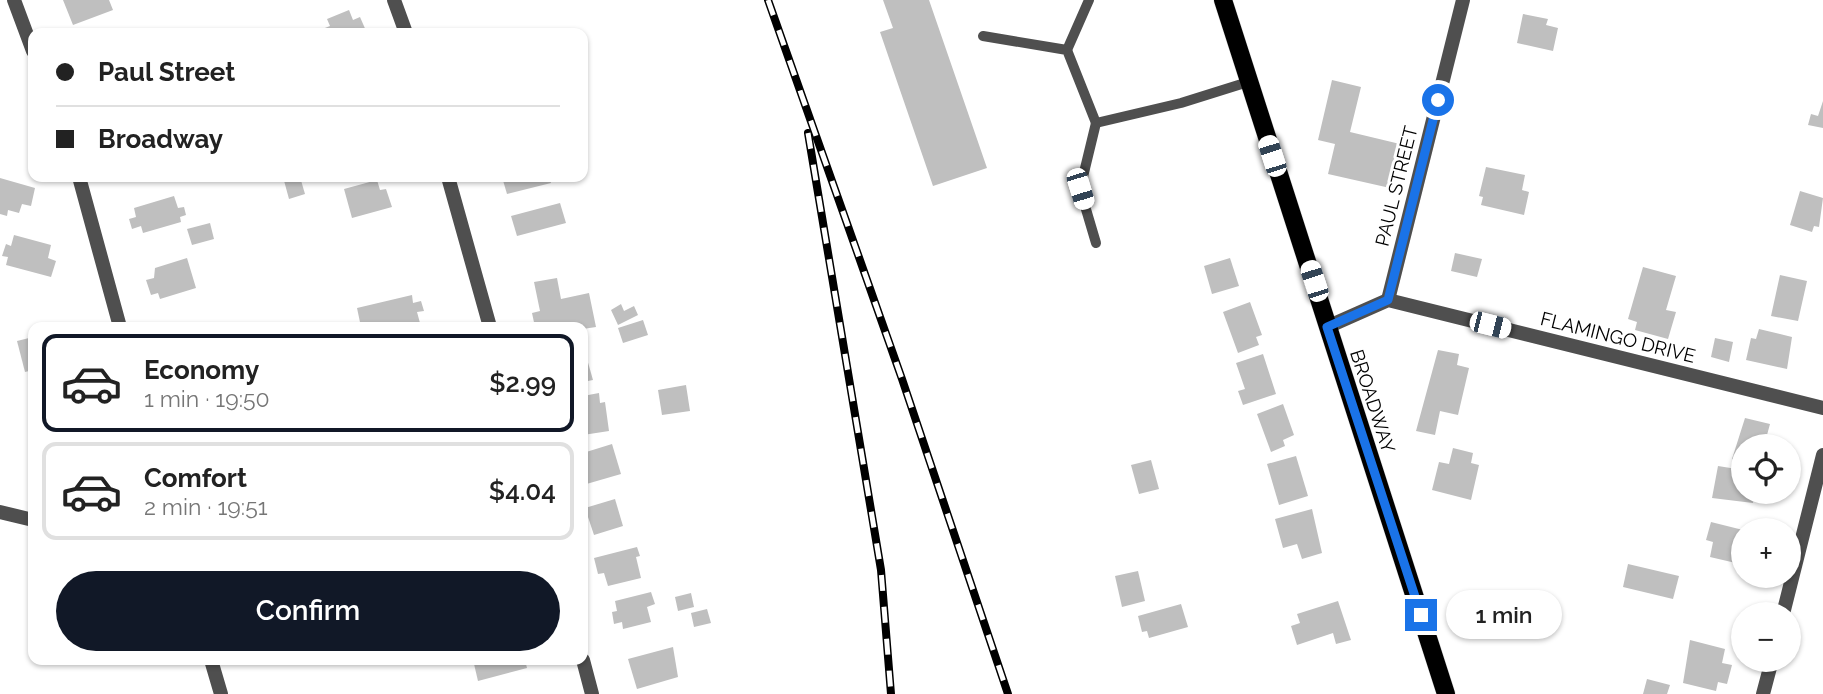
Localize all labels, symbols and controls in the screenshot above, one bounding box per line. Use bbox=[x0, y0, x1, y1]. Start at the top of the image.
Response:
text: Paul Street bbox=[98, 57, 235, 87]
route start bbox=[1422, 84, 1454, 116]
street label: PAUL STREET bbox=[1370, 123, 1422, 248]
text: Broadway bbox=[98, 124, 223, 154]
car bbox=[1256, 133, 1289, 179]
car bbox=[1064, 166, 1097, 212]
car bbox=[1298, 258, 1331, 304]
street label: FLAMINGO DRIVE bbox=[1538, 307, 1698, 367]
car bbox=[1468, 310, 1513, 340]
street label: BROADWAY bbox=[1346, 347, 1400, 456]
icon: car bbox=[60, 352, 123, 415]
text: Economy bbox=[144, 355, 259, 385]
text: $2.99 bbox=[489, 368, 556, 398]
text: 1 min · 19:50 bbox=[144, 385, 270, 412]
map controls bbox=[1731, 434, 1801, 672]
button: locate bbox=[1731, 434, 1801, 504]
icon: car bbox=[60, 460, 123, 523]
text: Comfort bbox=[144, 463, 247, 493]
text: $4.04 bbox=[489, 476, 556, 506]
text: 2 min · 19:51 bbox=[144, 493, 268, 520]
button: + bbox=[1731, 518, 1801, 588]
button: Confirm bbox=[56, 571, 560, 651]
callout: 1 min bbox=[1446, 590, 1561, 640]
route end bbox=[1405, 599, 1437, 631]
text: 1 min bbox=[1475, 601, 1533, 628]
button: − bbox=[1731, 602, 1801, 672]

